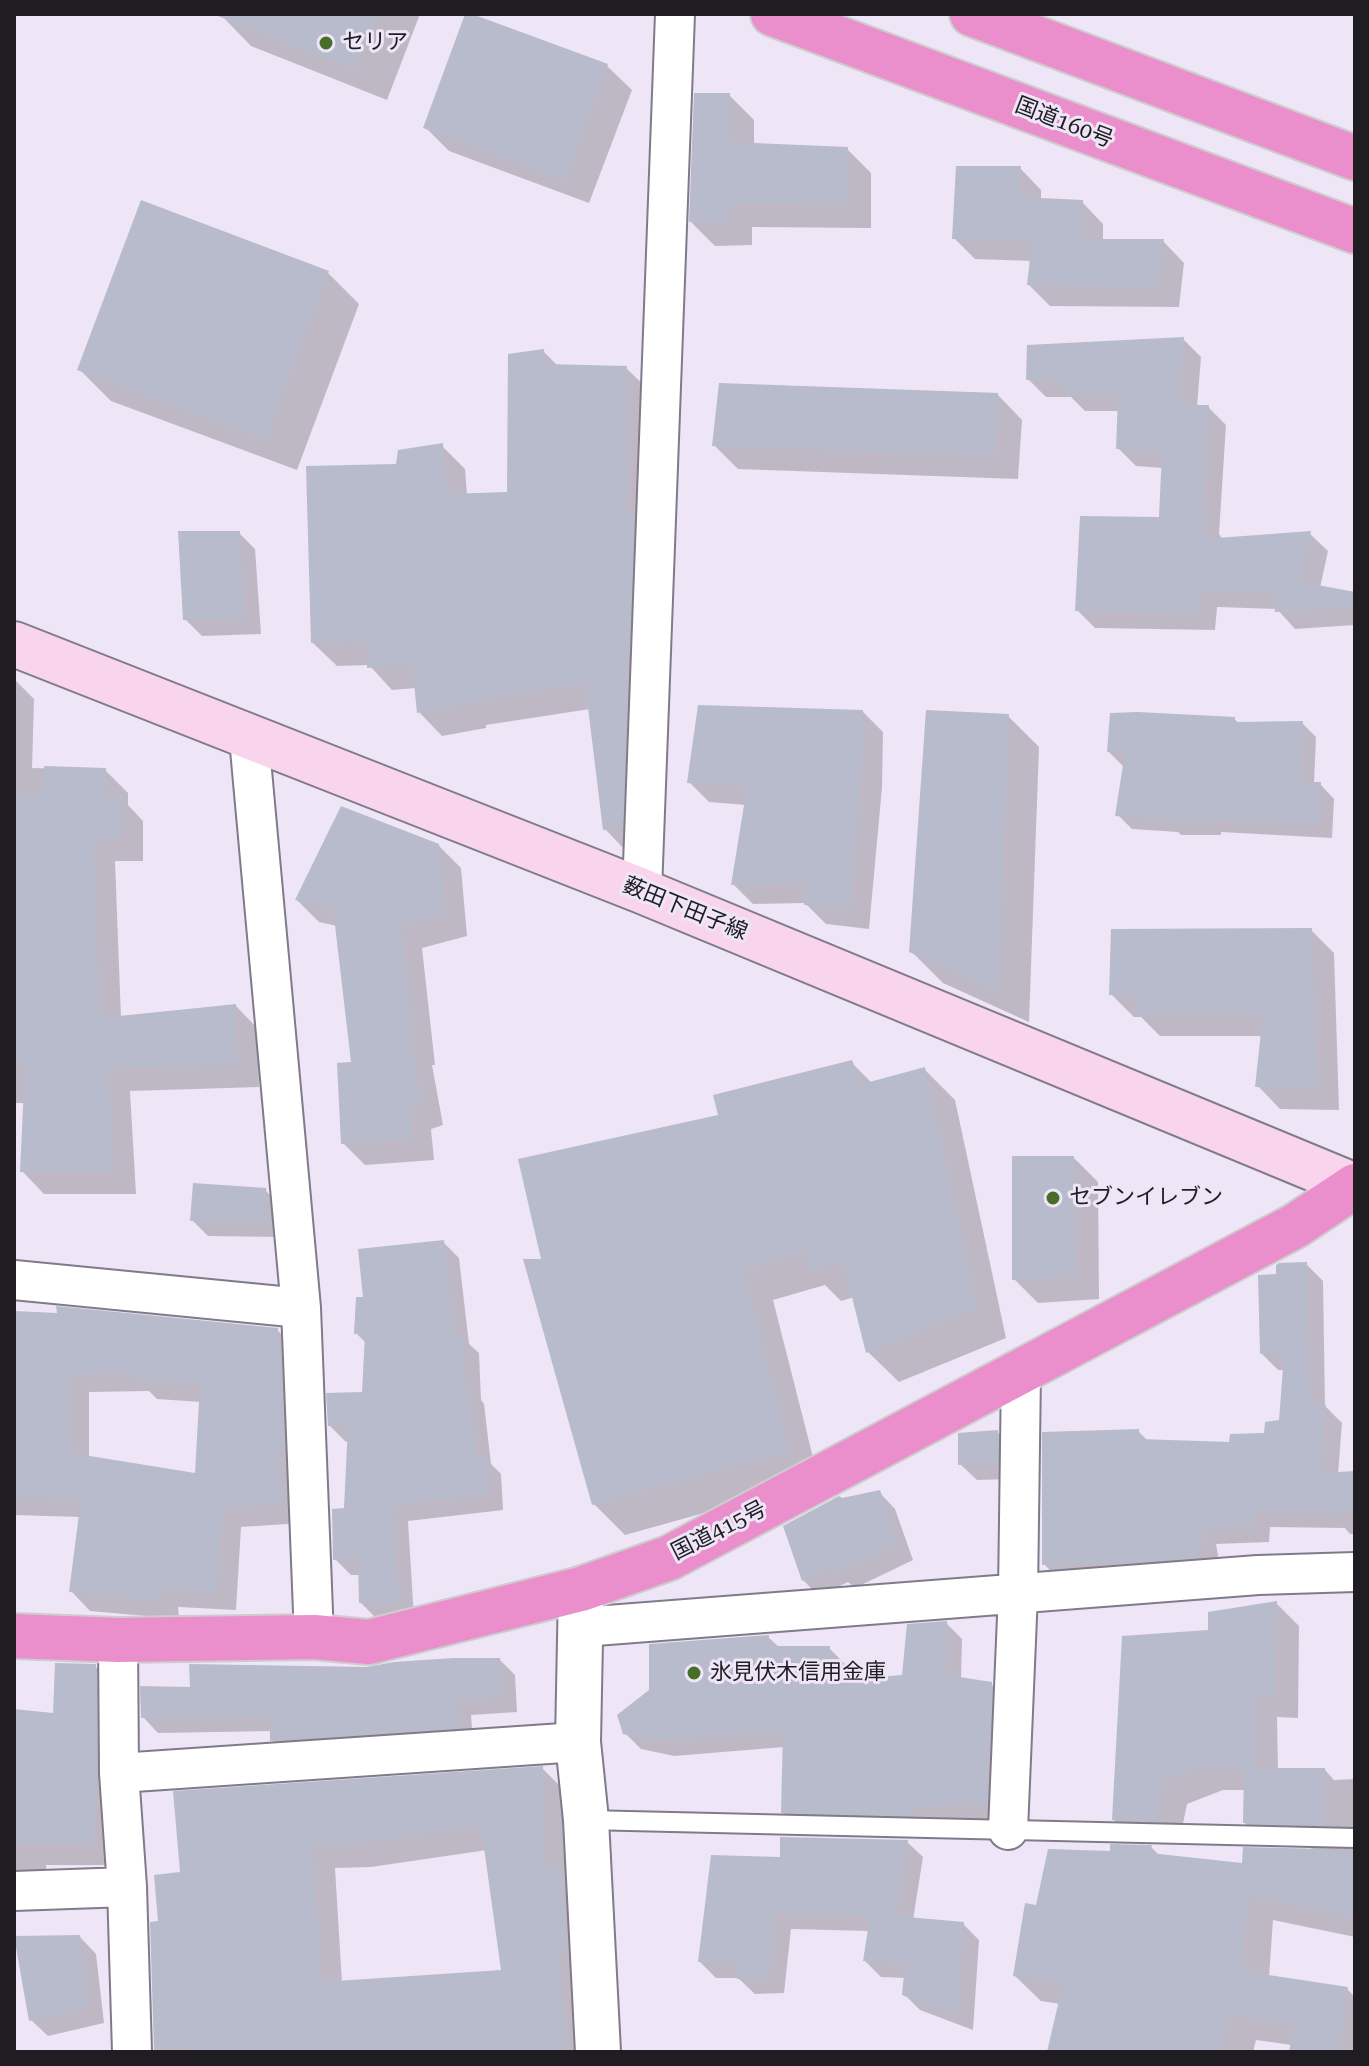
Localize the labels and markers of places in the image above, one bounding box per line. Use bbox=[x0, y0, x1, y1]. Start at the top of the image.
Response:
place label: セリア bbox=[342, 30, 408, 56]
marker: セリア bbox=[317, 34, 335, 52]
place label: セブンイレブン bbox=[1069, 1185, 1223, 1211]
marker: セブンイレブン bbox=[1044, 1189, 1062, 1207]
place label: 氷見伏木信用金庫 bbox=[710, 1660, 886, 1686]
marker: 氷見伏木信用金庫 bbox=[685, 1664, 703, 1682]

